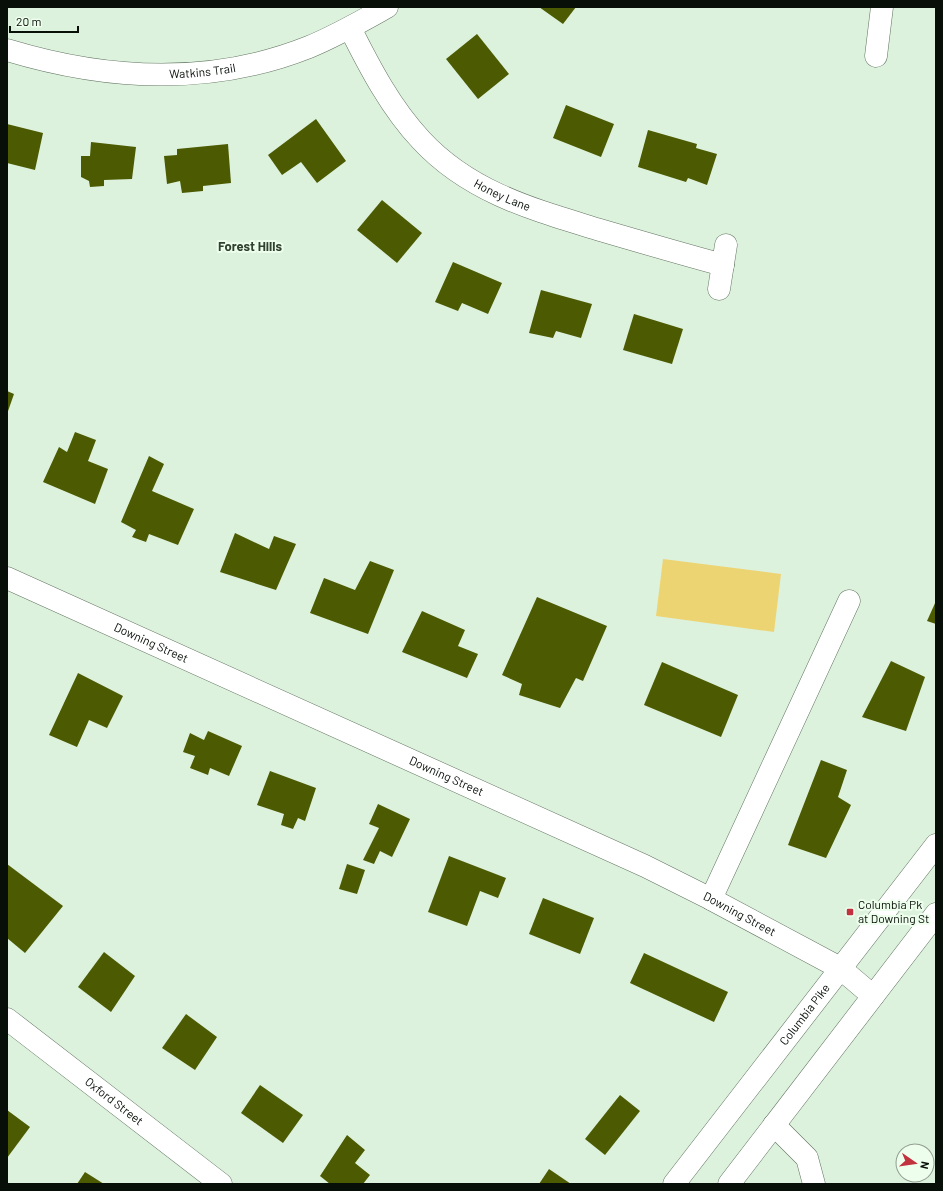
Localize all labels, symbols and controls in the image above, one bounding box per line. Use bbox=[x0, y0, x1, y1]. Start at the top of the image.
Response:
scale bar bbox=[10, 8, 78, 34]
text: 20 m bbox=[16, 14, 42, 28]
street label: Watkins Trail bbox=[169, 60, 237, 80]
street label: Honey Lane bbox=[472, 175, 533, 213]
district label: Forest Hills bbox=[218, 238, 282, 254]
street label: Downing Street bbox=[112, 619, 191, 665]
street label: Downing Street bbox=[407, 753, 486, 798]
street label: Downing Street bbox=[701, 888, 778, 938]
place label: Columbia Pk at Downing St bbox=[858, 897, 929, 925]
marker: Columbia Pk at Downing St bbox=[845, 907, 855, 917]
street label: Columbia Pike bbox=[776, 981, 832, 1047]
street label: Oxford Street bbox=[83, 1074, 146, 1127]
north arrow bbox=[895, 1143, 935, 1183]
text: N bbox=[918, 1160, 932, 1170]

